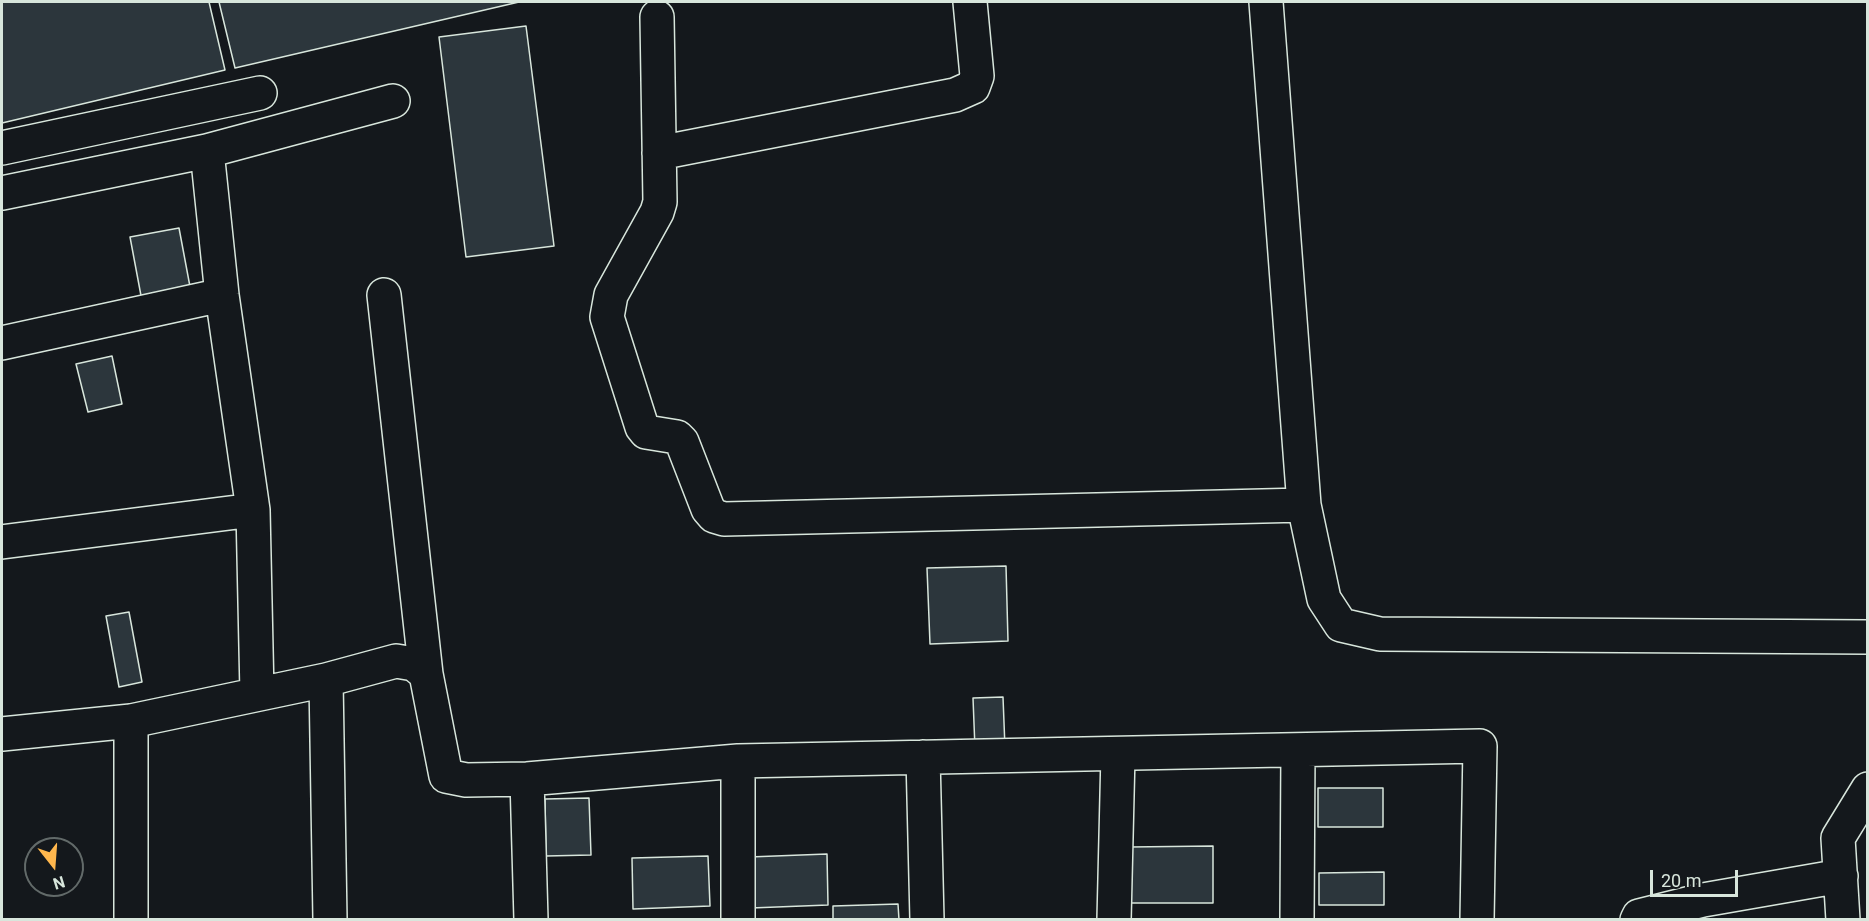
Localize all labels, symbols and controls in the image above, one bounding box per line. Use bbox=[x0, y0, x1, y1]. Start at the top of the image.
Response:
north arrow bbox=[24, 837, 84, 897]
scale bar bbox=[1653, 858, 1742, 896]
text: 20 m bbox=[1661, 870, 1701, 891]
text: N bbox=[51, 872, 67, 894]

